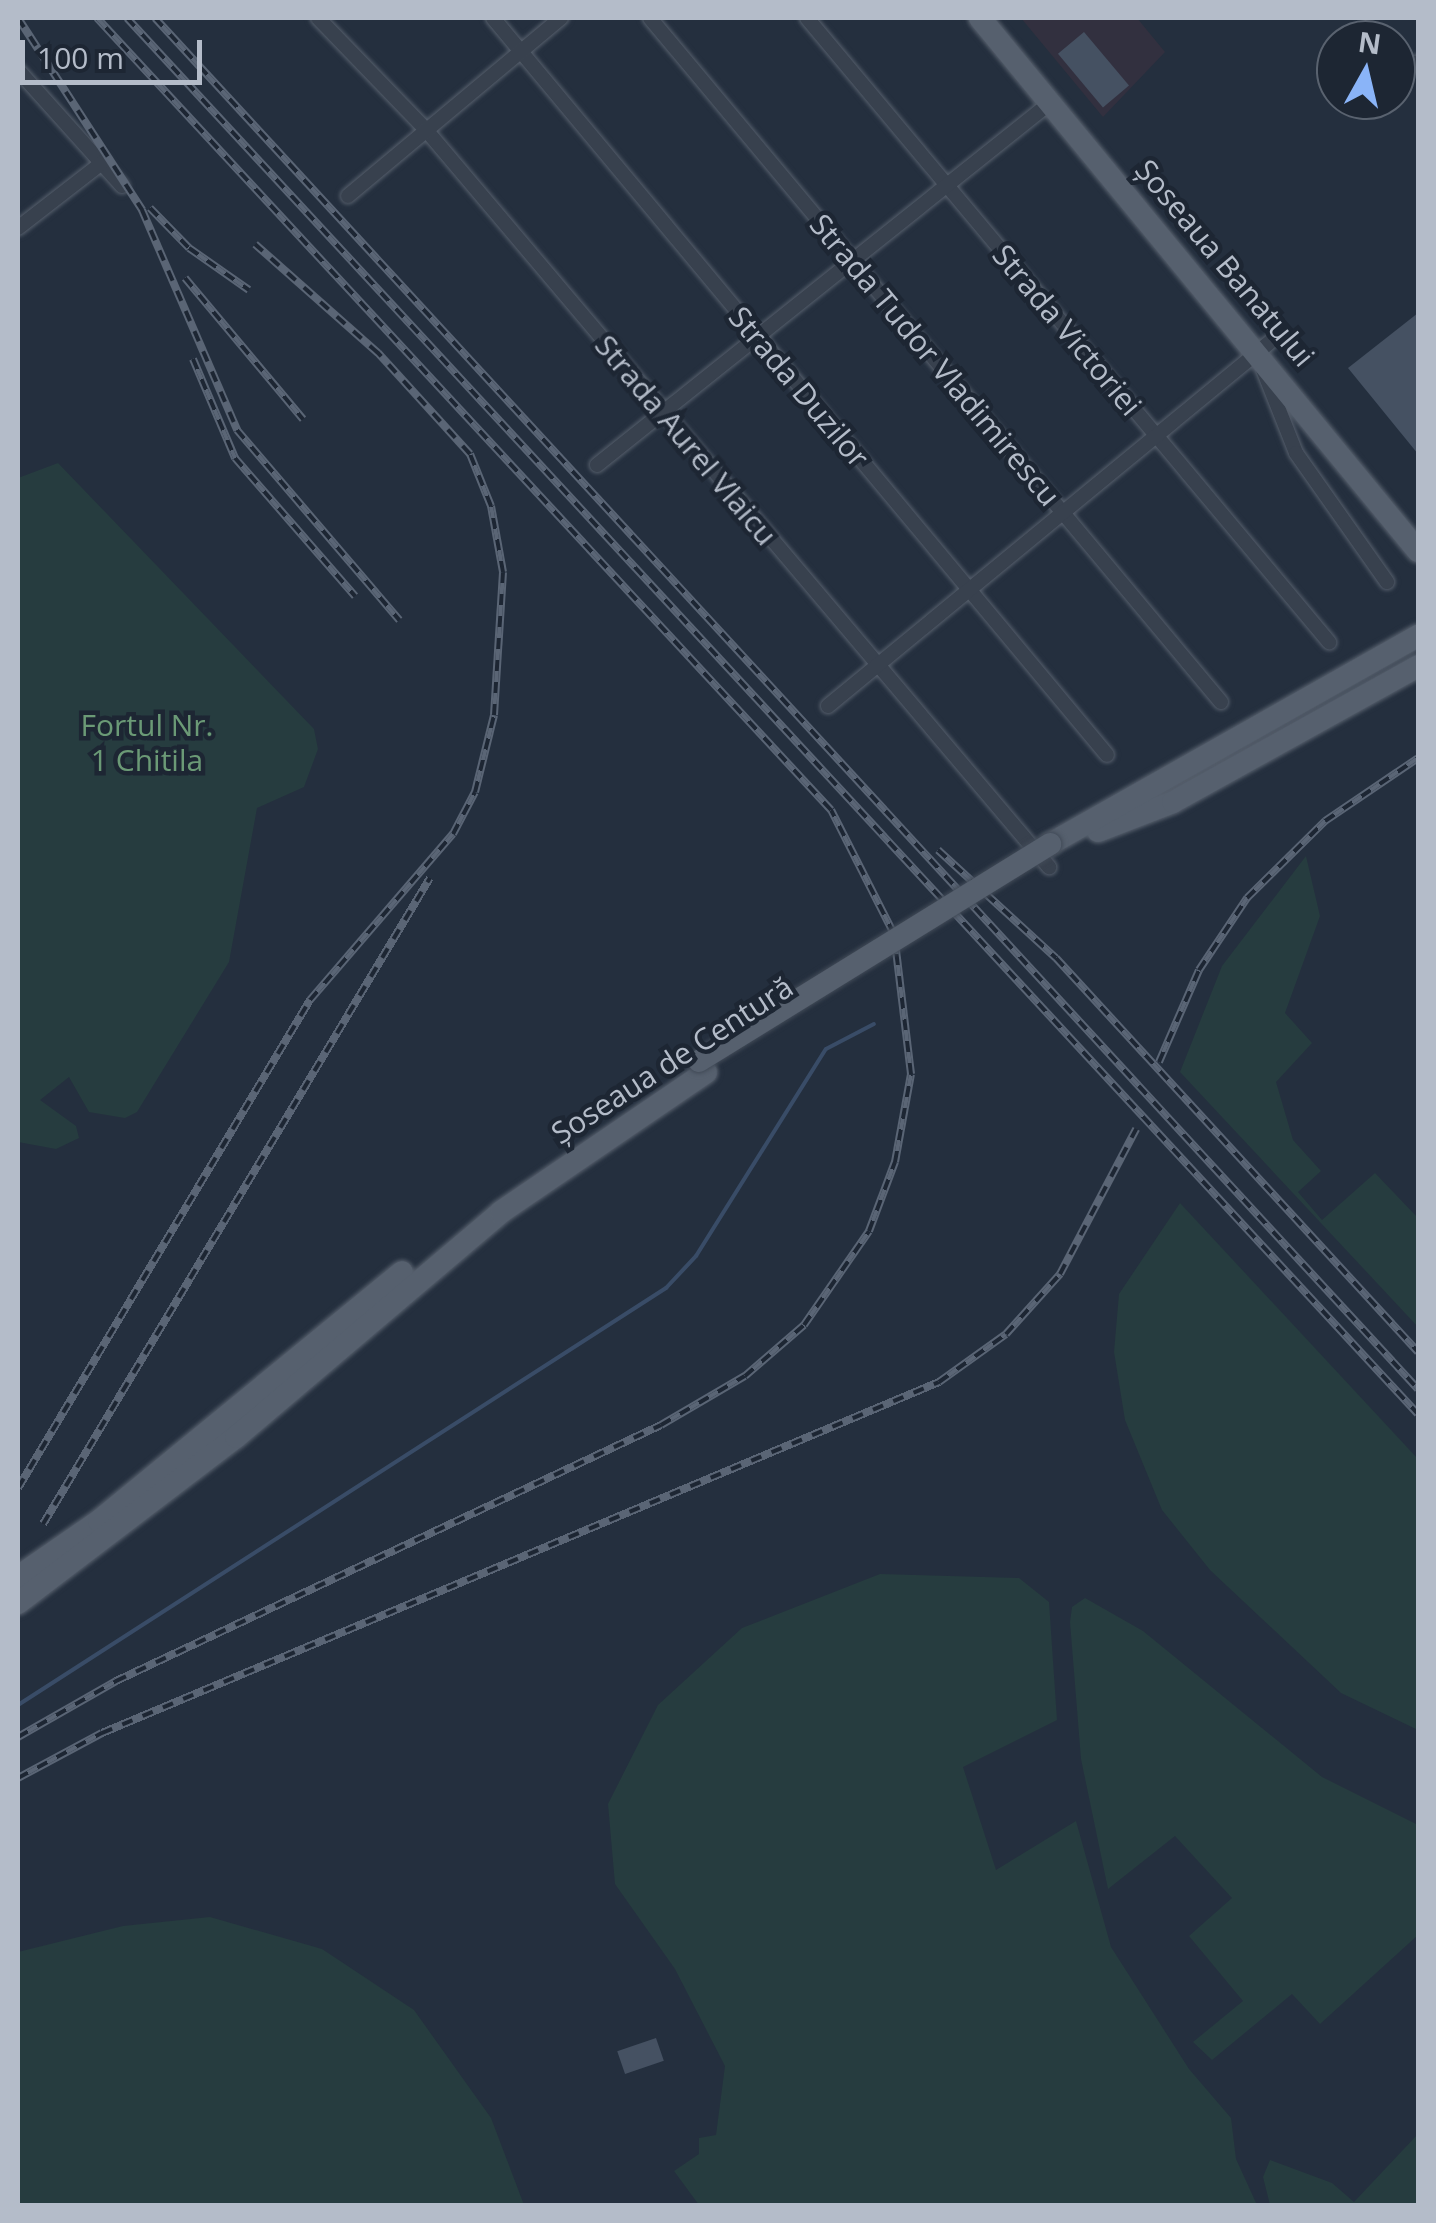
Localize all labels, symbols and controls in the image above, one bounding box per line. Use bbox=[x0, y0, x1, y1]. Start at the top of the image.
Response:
scale bar bbox=[25, 20, 208, 82]
north arrow bbox=[1316, 20, 1416, 120]
text: N bbox=[1356, 22, 1384, 63]
text: 100 m bbox=[37, 37, 124, 78]
street label: Șoseaua Banatului bbox=[1128, 152, 1322, 374]
street label: Strada Tudor Vladimirescu bbox=[802, 207, 1068, 513]
street label: Strada Victoriei bbox=[985, 237, 1149, 423]
street label: Strada Duzilor bbox=[721, 299, 877, 475]
street label: Strada Aurel Vlaicu bbox=[588, 328, 784, 552]
park label: Fortul Nr. 1 Chitila bbox=[81, 707, 213, 778]
street label: Șoseaua de Centură bbox=[545, 969, 799, 1151]

